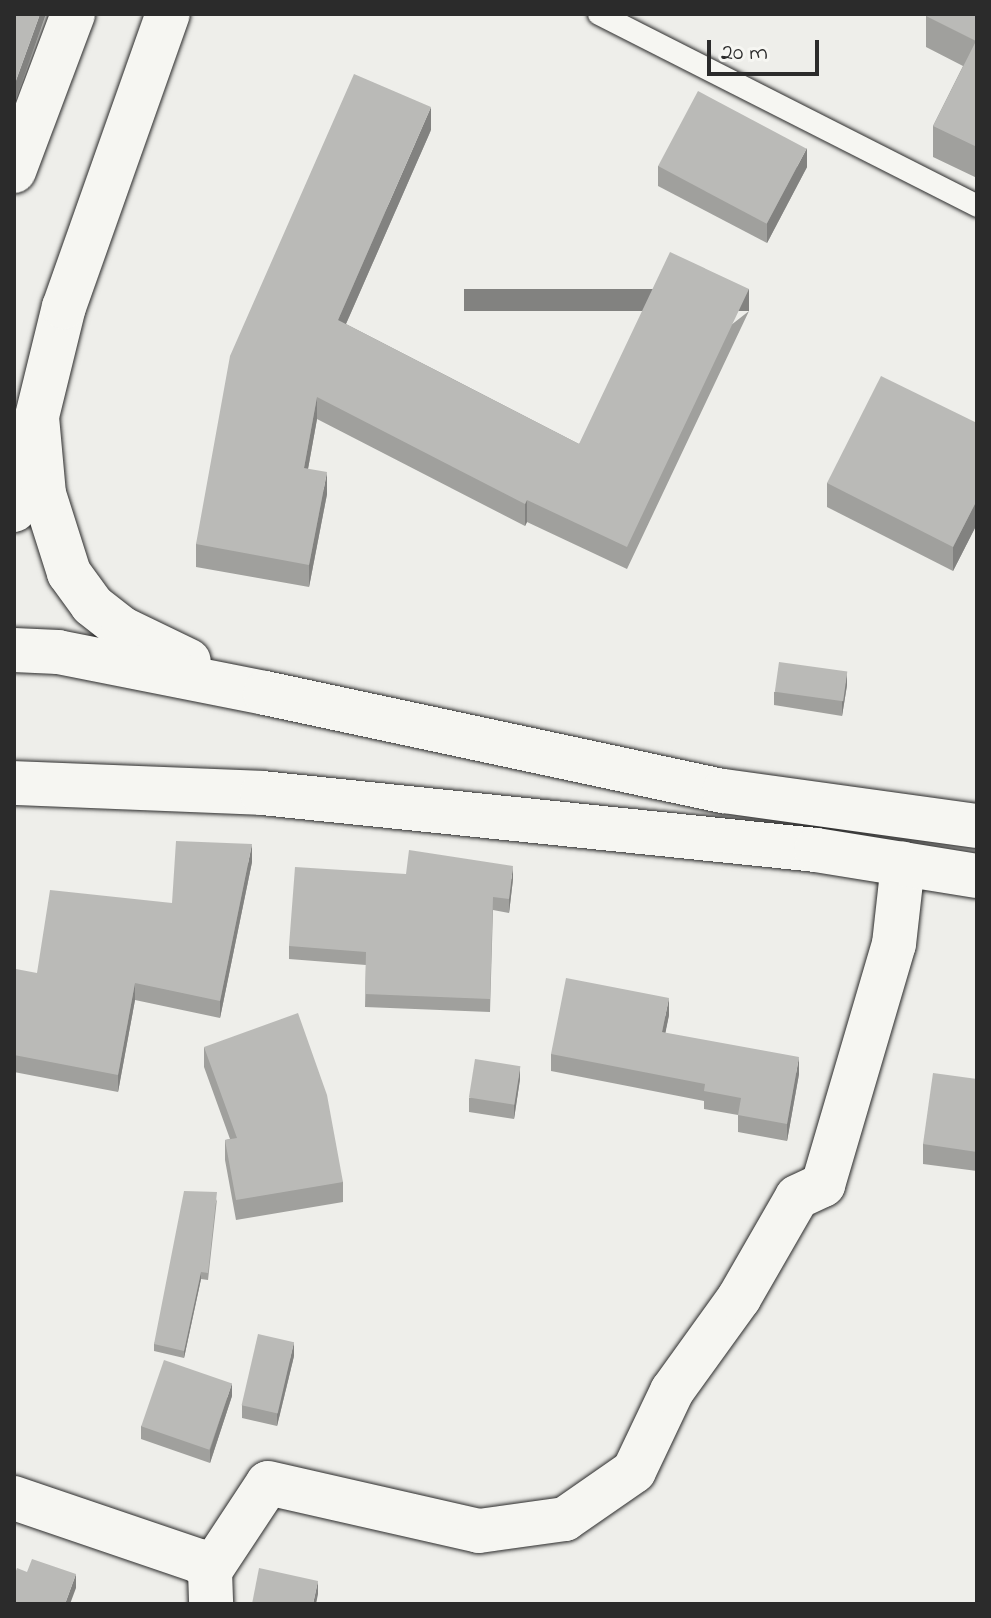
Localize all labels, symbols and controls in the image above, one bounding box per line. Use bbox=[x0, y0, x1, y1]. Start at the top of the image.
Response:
scale bar bbox=[711, 24, 823, 74]
text: 20 m bbox=[721, 36, 768, 71]

